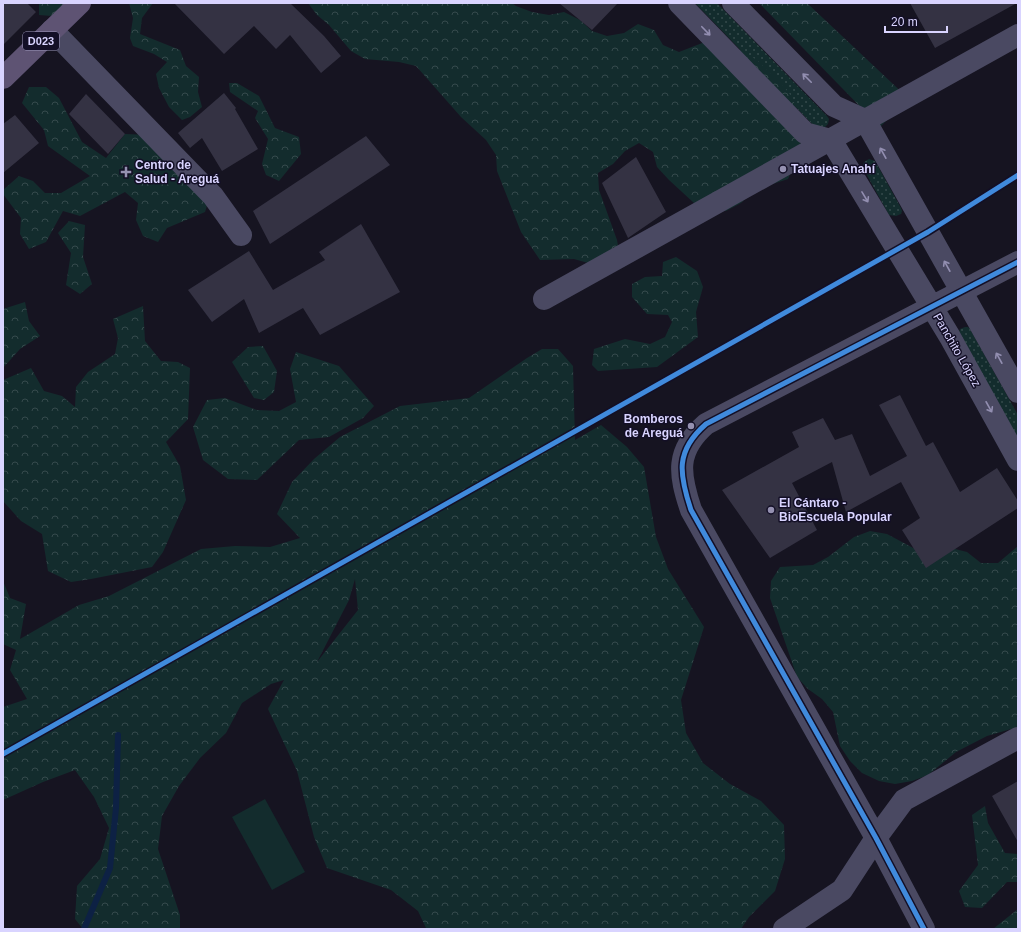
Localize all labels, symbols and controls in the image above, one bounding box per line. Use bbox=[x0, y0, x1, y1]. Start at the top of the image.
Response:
scale bar bbox=[885, 8, 947, 34]
text: 20 m bbox=[891, 15, 918, 29]
one-way arrow bbox=[701, 26, 711, 36]
road number: D023 bbox=[23, 32, 59, 50]
one-way arrow bbox=[802, 73, 812, 83]
one-way arrow bbox=[879, 147, 887, 159]
place label: Centro de Salud - Areguá bbox=[135, 158, 220, 186]
place label: Tatuajes Anahí bbox=[791, 162, 876, 176]
marker: Tatuajes Anahí bbox=[778, 164, 788, 174]
marker: Centro de Salud - Areguá bbox=[120, 166, 132, 178]
one-way arrow bbox=[862, 191, 870, 203]
one-way arrow bbox=[943, 260, 951, 272]
street label: Panchito López bbox=[930, 311, 984, 389]
one-way arrow bbox=[995, 352, 1003, 364]
one-way arrow bbox=[985, 401, 993, 413]
place label: Bomberos de Areguá bbox=[624, 412, 683, 440]
marker: Bomberos de Areguá bbox=[686, 421, 696, 431]
place label: El Cántaro - BioEscuela Popular bbox=[779, 496, 892, 524]
marker: El Cántaro - BioEscuela Popular bbox=[766, 505, 776, 515]

